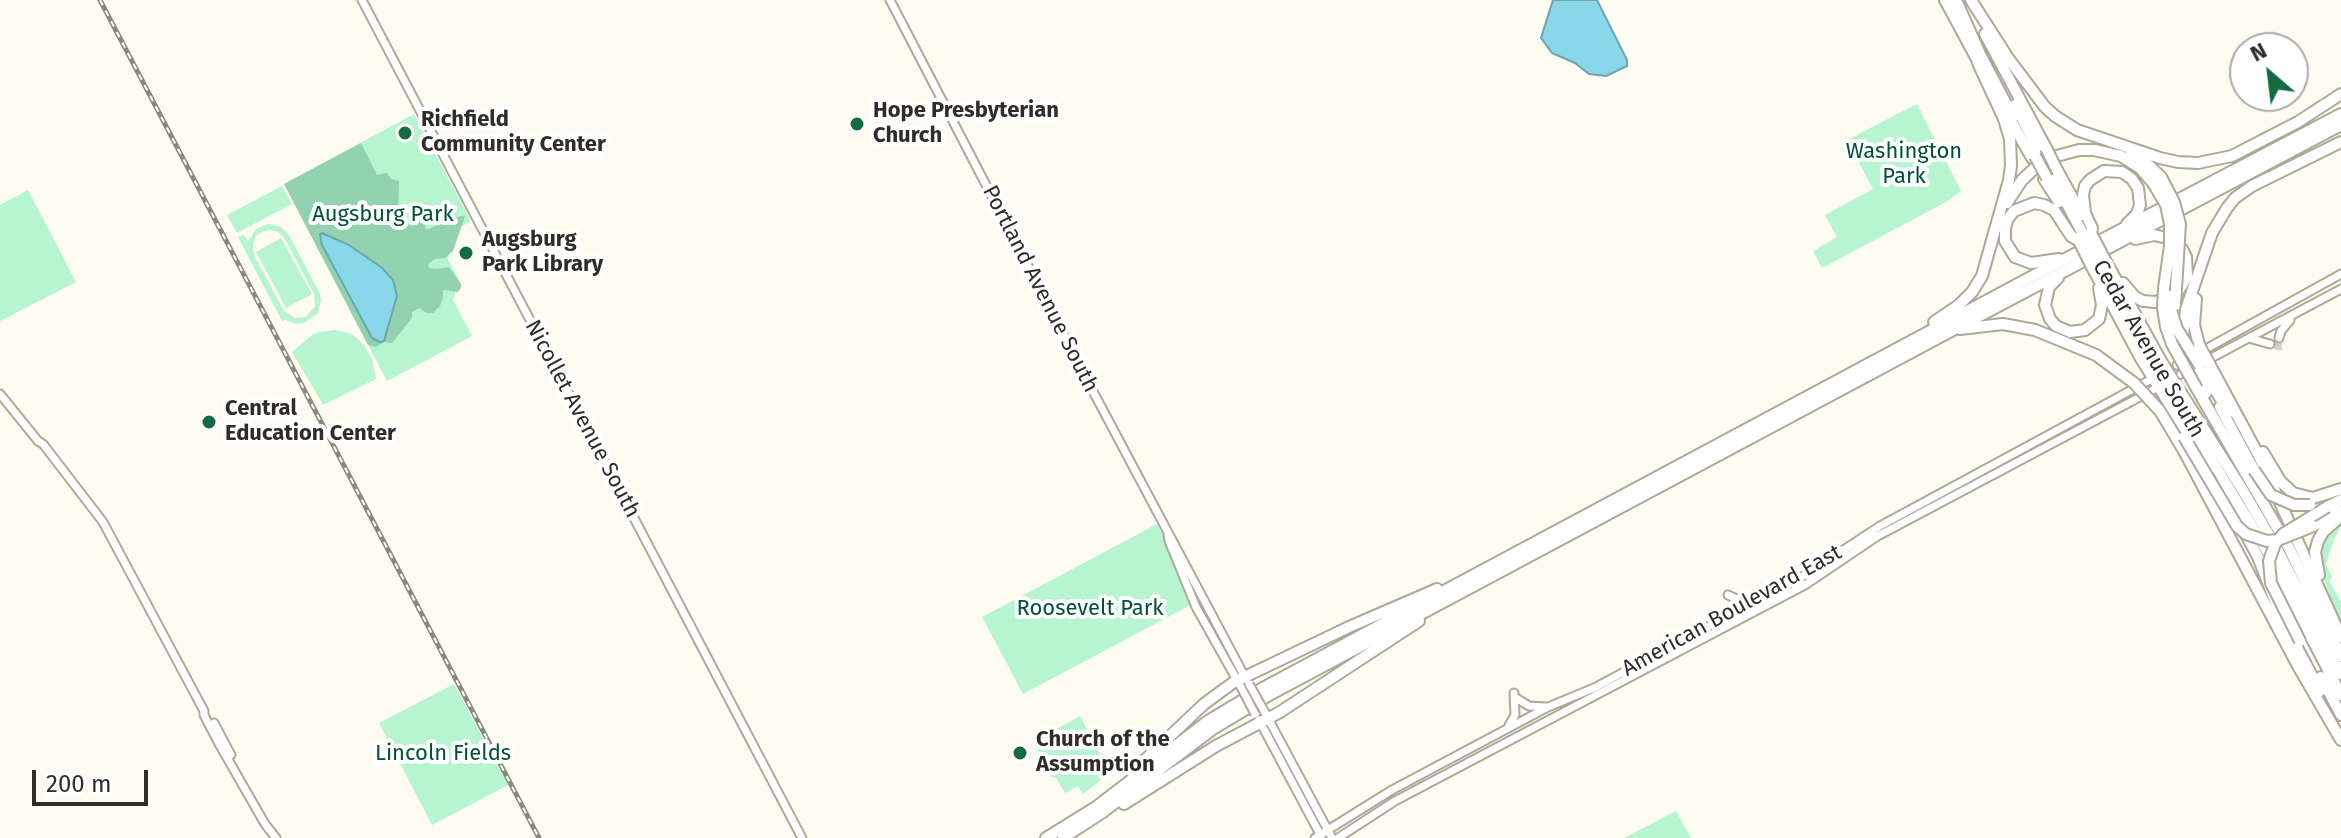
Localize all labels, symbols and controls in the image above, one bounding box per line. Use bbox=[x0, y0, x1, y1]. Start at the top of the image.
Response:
north arrow bbox=[2229, 32, 2309, 112]
text: N bbox=[2246, 37, 2271, 67]
place label: Hope Presbyterian Church bbox=[873, 98, 1059, 150]
place label: Richfield Community Center bbox=[421, 107, 606, 158]
marker: Hope Presbyterian Church bbox=[848, 115, 866, 133]
marker: Richfield Community Center bbox=[396, 124, 414, 142]
park label: Washington Park bbox=[1846, 139, 1962, 190]
street label: Portland Avenue South bbox=[976, 181, 1104, 397]
park label: Augsburg Park bbox=[312, 202, 454, 228]
place label: Augsburg Park Library bbox=[482, 227, 603, 278]
marker: Augsburg Park Library bbox=[457, 244, 475, 262]
street label: Cedar Avenue South bbox=[2086, 256, 2210, 442]
street label: Nicollet Avenue South bbox=[519, 316, 645, 522]
place label: Central Education Center bbox=[225, 396, 396, 448]
marker: Central Education Center bbox=[200, 413, 218, 431]
street label: American Boulevard East bbox=[1618, 540, 1846, 682]
park label: Roosevelt Park bbox=[1016, 596, 1164, 622]
place label: Church of the Assumption bbox=[1036, 727, 1170, 778]
park label: Lincoln Fields bbox=[375, 741, 511, 767]
marker: Church of the Assumption bbox=[1011, 744, 1029, 762]
scale bar bbox=[36, 754, 152, 804]
text: 200 m bbox=[46, 770, 112, 798]

